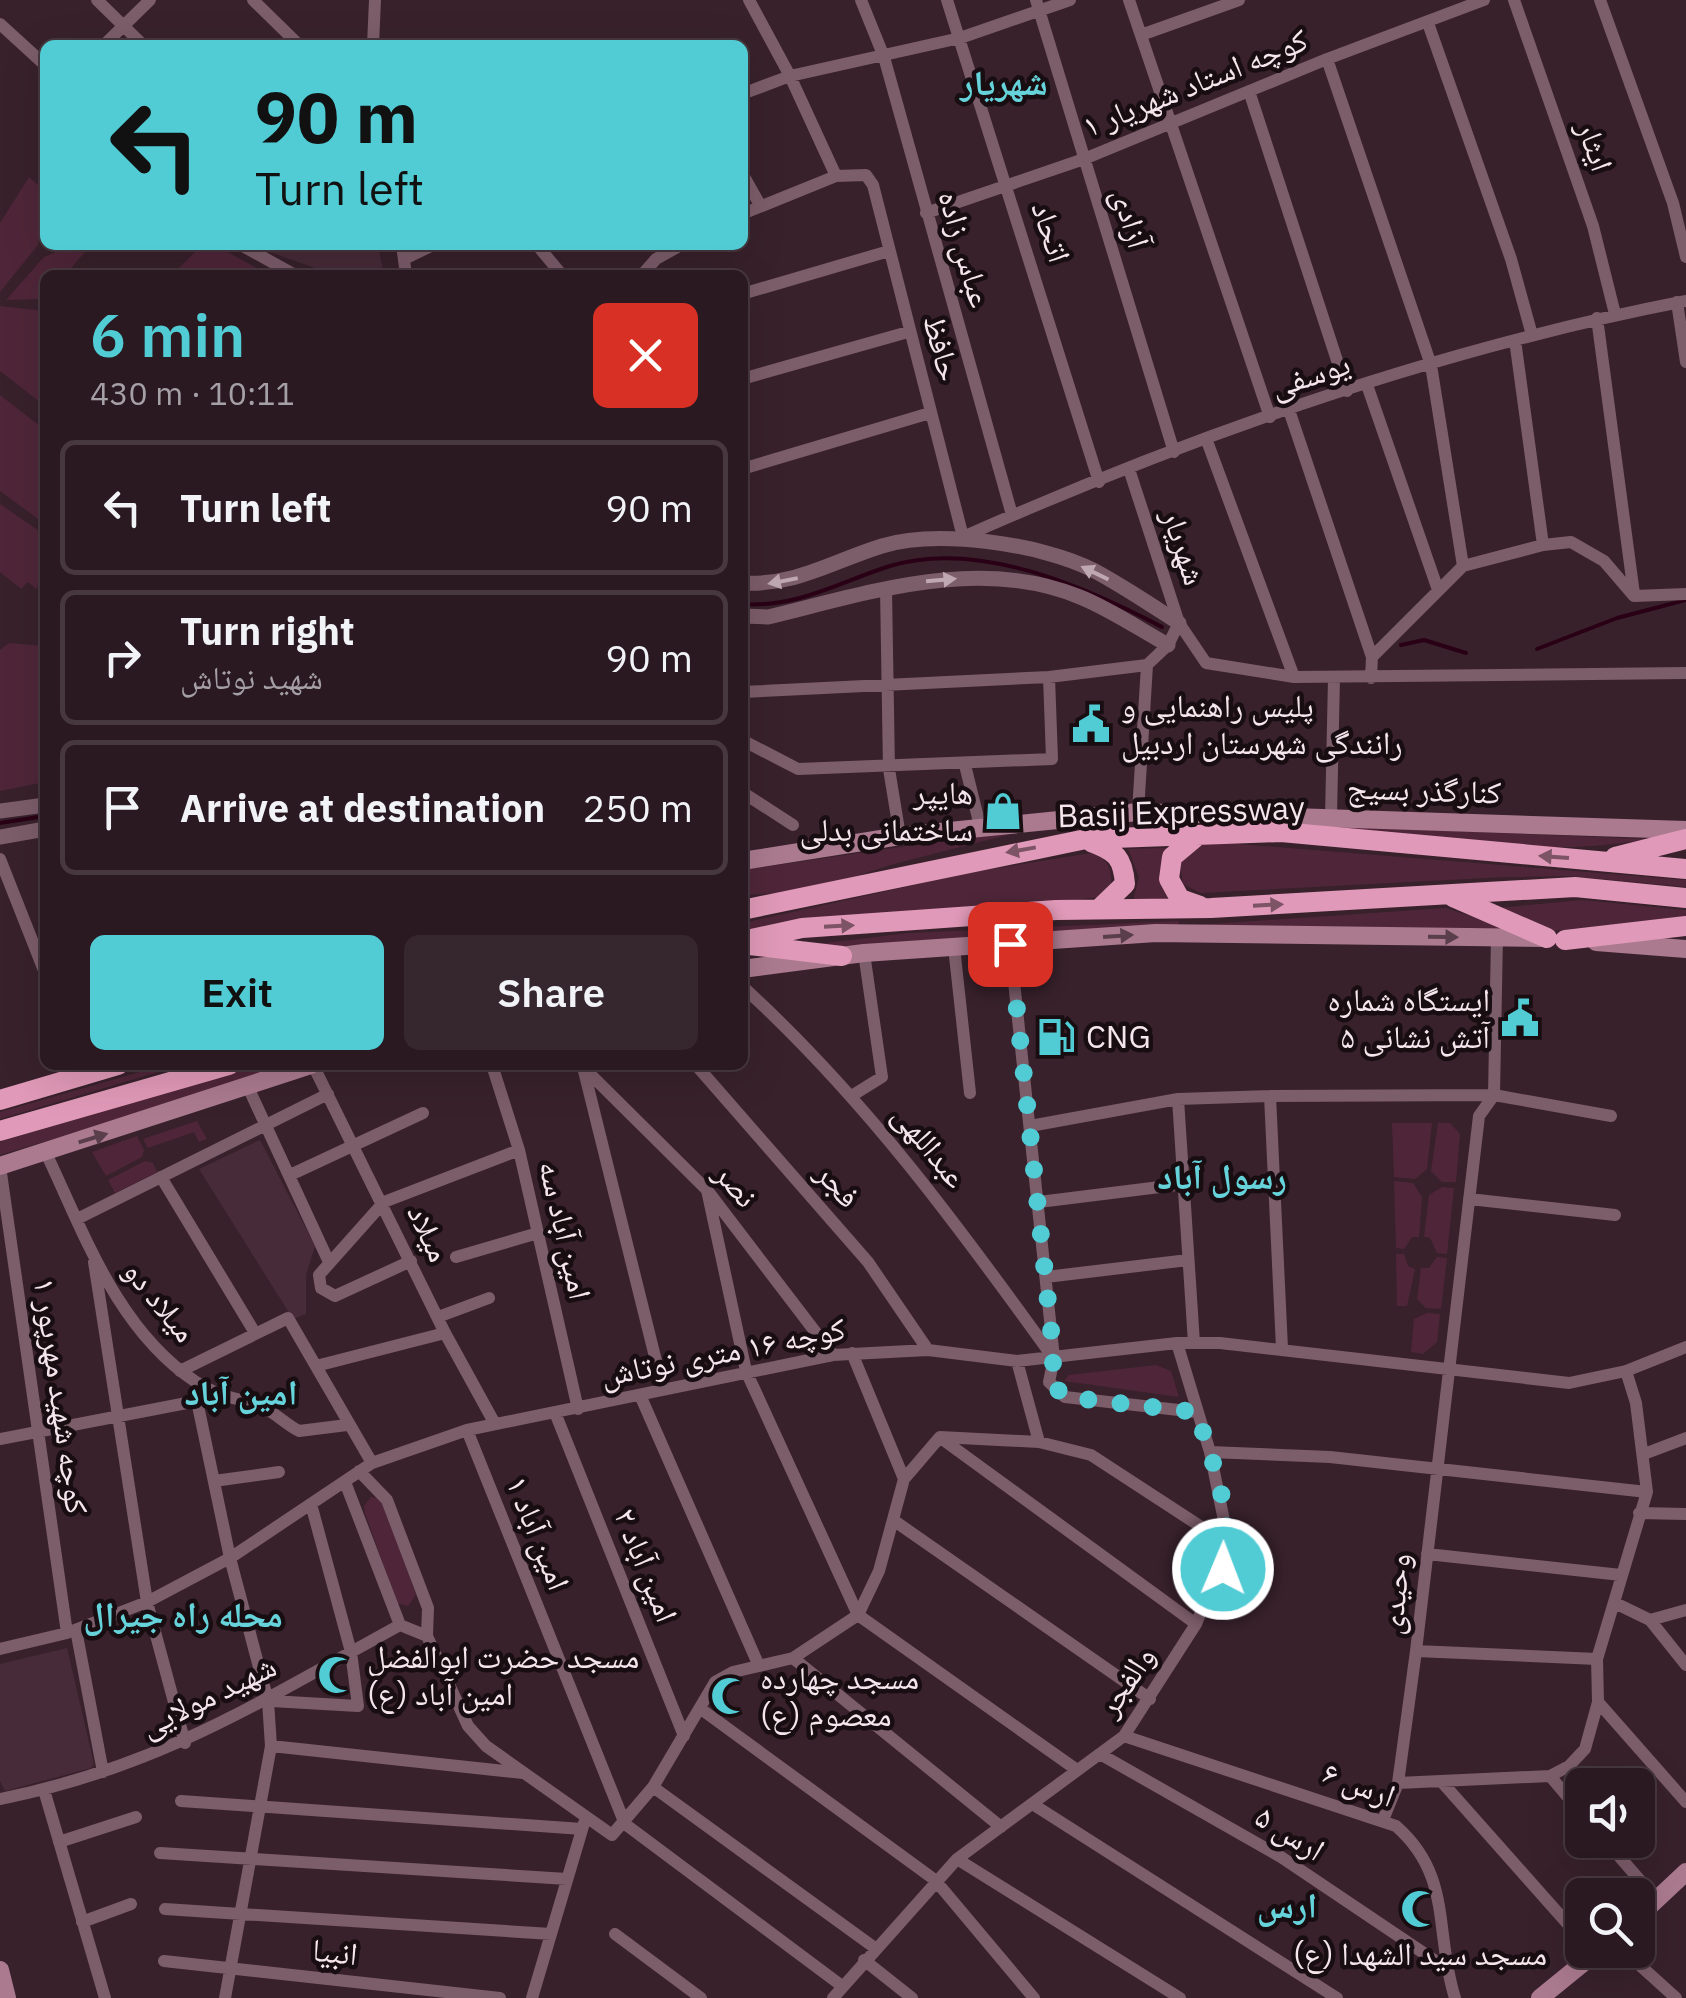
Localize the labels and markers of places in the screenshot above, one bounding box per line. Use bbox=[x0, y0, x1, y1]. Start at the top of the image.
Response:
place label: پلیس راهنمایی و رانندگی شهرستان اردبیل bbox=[1121, 684, 1403, 763]
public building icon: پلیس راهنمایی و رانندگی شهرستان اردبیل bbox=[1070, 703, 1112, 745]
place label: هایپر ساختمانی بدلی bbox=[800, 771, 973, 850]
shop icon: هایپر ساختمانی بدلی bbox=[982, 790, 1024, 832]
pin bbox=[968, 902, 1053, 987]
place label: ایستگاه شماره ۵ آتش نشانی bbox=[1328, 978, 1491, 1057]
public building icon: ایستگاه شماره ۵ آتش نشانی bbox=[1499, 997, 1541, 1039]
place label: CNG bbox=[1086, 1015, 1151, 1057]
fuel station icon: CNG bbox=[1035, 1016, 1077, 1058]
place label: مسجد حضرت ابوالفضل (ع) امین آباد bbox=[367, 1635, 639, 1714]
mosque icon: مسجد حضرت ابوالفضل (ع) امین آباد bbox=[316, 1654, 358, 1696]
place label: مسجد چهارده معصوم (ع) bbox=[760, 1656, 919, 1736]
mosque icon: مسجد چهارده معصوم (ع) bbox=[709, 1675, 751, 1717]
mosque icon: مسجد سید الشهدا (ع) bbox=[1399, 1888, 1441, 1930]
place label: مسجد سید الشهدا (ع) bbox=[1293, 1932, 1547, 1974]

